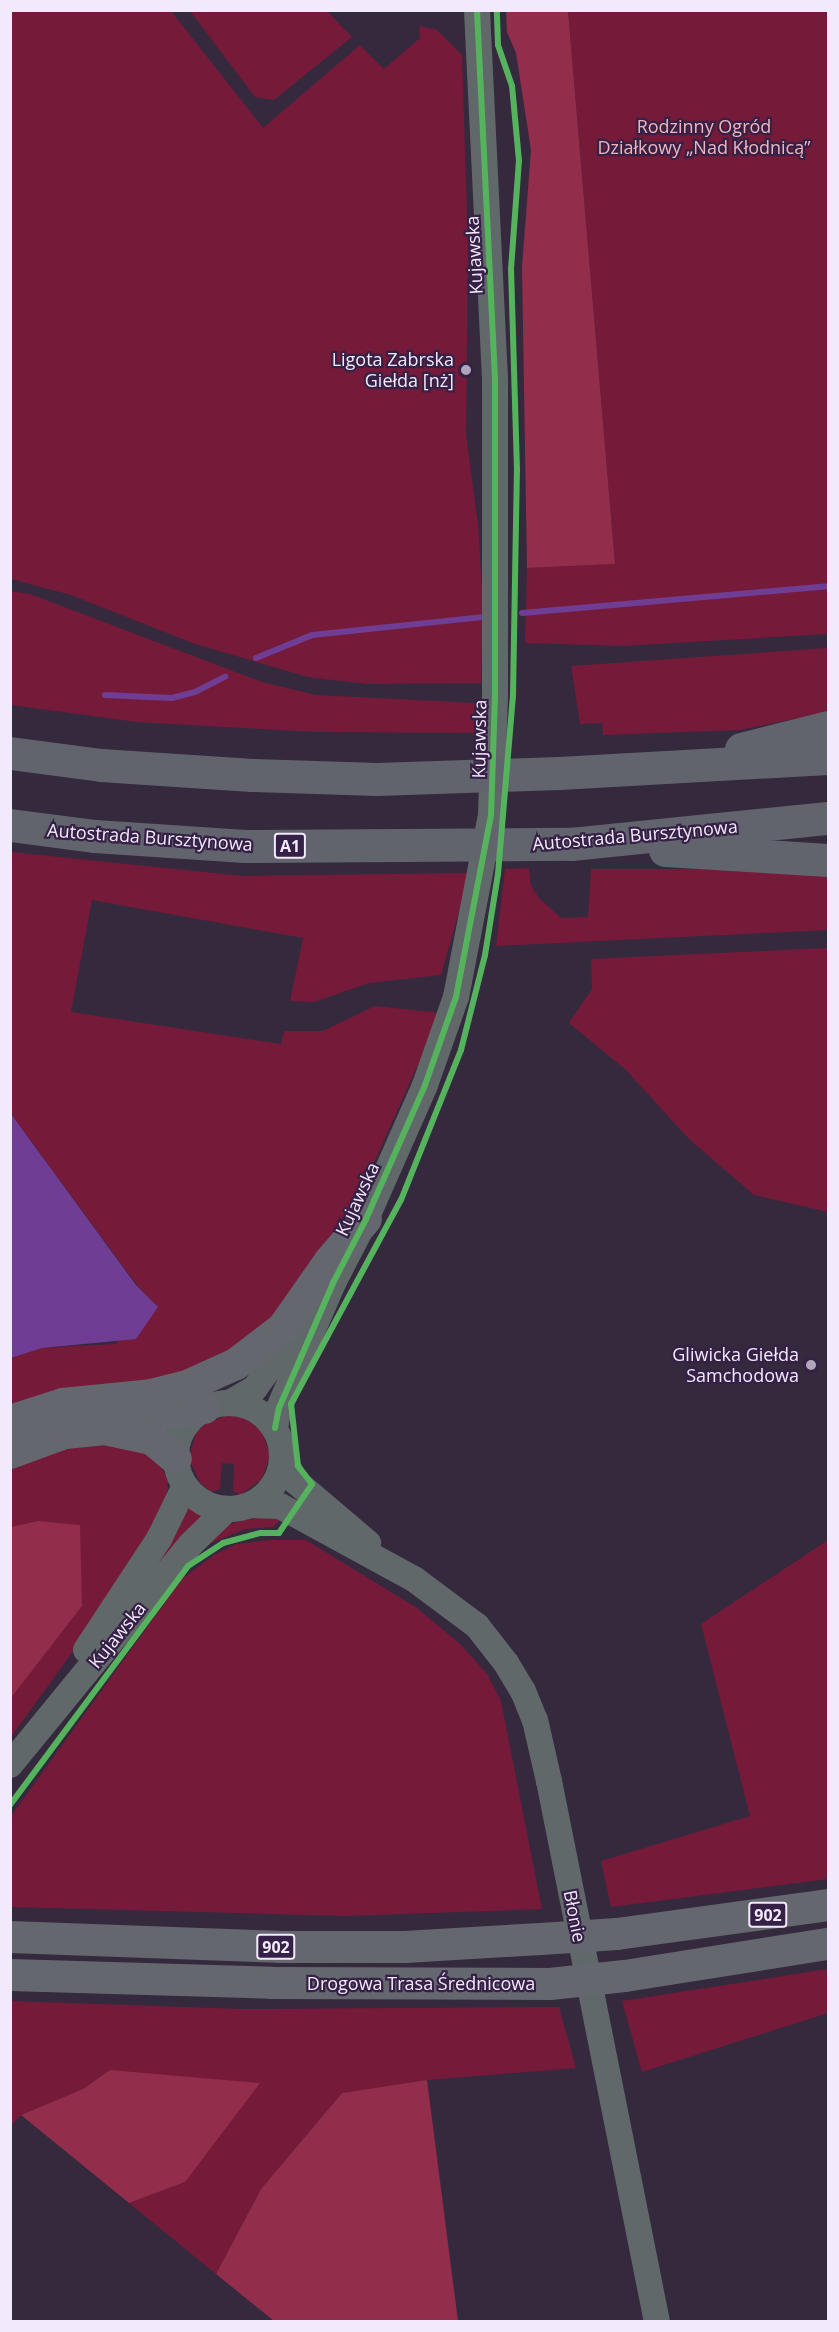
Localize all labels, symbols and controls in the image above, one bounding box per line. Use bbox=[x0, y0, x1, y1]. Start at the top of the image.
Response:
park label: Rodzinny Ogród Działkowy „Nad Kłodnicą” bbox=[597, 116, 811, 158]
street label: Kujawska bbox=[461, 215, 487, 295]
place label: Ligota Zabrska Giełda [nż] bbox=[332, 349, 454, 392]
marker: Ligota Zabrska Giełda [nż] bbox=[459, 363, 473, 377]
street label: Kujawska bbox=[468, 700, 490, 778]
street label: Autostrada Bursztynowa bbox=[531, 815, 739, 855]
street label: Autostrada Bursztynowa bbox=[46, 819, 254, 855]
road number: A1 bbox=[274, 833, 306, 859]
street label: Kujawska bbox=[331, 1159, 383, 1239]
place label: Gliwicka Giełda Samchodowa bbox=[672, 1344, 799, 1386]
marker: Gliwicka Giełda Samchodowa bbox=[804, 1358, 818, 1372]
street label: Kujawska bbox=[84, 1598, 150, 1672]
street label: Błonie bbox=[559, 1888, 591, 1944]
road number: 902 bbox=[747, 1902, 789, 1928]
road number: 902 bbox=[255, 1934, 297, 1960]
street label: Drogowa Trasa Średnicowa bbox=[307, 1972, 535, 1994]

